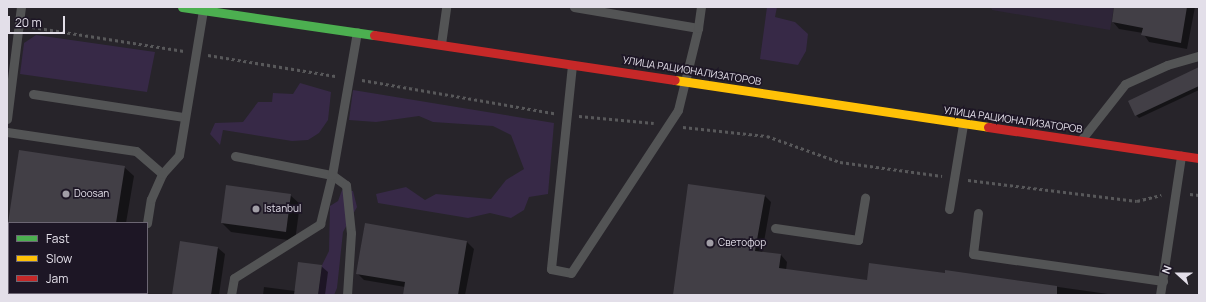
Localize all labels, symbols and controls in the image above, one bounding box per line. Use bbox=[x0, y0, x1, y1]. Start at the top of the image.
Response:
scale bar bbox=[10, 8, 67, 34]
text: 20 m bbox=[15, 14, 42, 31]
street label: УЛИЦА РАЦИОНАЛИЗАТОРОВ bbox=[622, 54, 762, 88]
street label: УЛИЦА РАЦИОНАЛИЗАТОРОВ bbox=[943, 104, 1083, 136]
place label: Doosan bbox=[74, 188, 109, 200]
marker: Doosan bbox=[61, 189, 71, 199]
place label: Istanbul bbox=[264, 203, 301, 215]
marker: Istanbul bbox=[251, 204, 261, 214]
legend bbox=[8, 222, 148, 294]
text: Fast bbox=[46, 230, 70, 247]
place label: Светофор bbox=[718, 237, 766, 249]
marker: Светофор bbox=[705, 238, 715, 248]
text: Slow bbox=[46, 250, 72, 267]
north arrow bbox=[1158, 254, 1198, 294]
text: N bbox=[1158, 263, 1175, 276]
text: Jam bbox=[46, 270, 68, 287]

